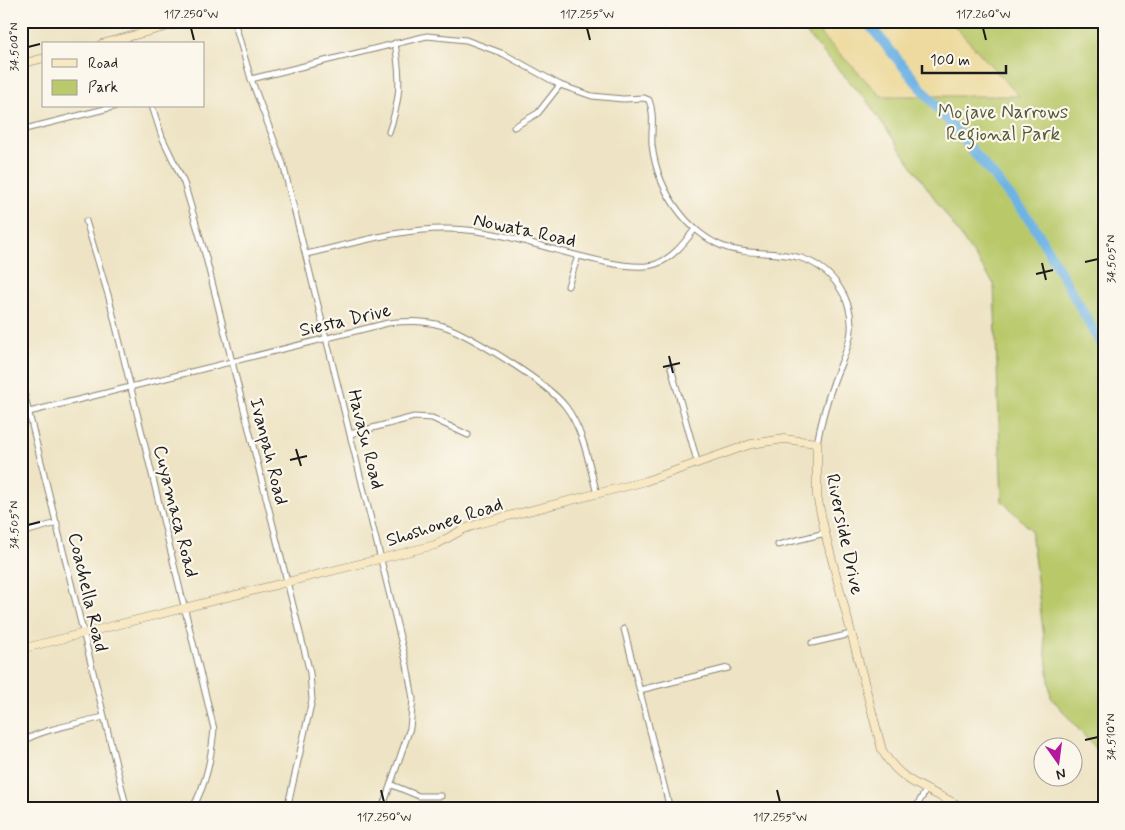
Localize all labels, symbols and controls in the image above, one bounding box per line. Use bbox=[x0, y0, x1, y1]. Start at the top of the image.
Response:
text: 117.250°W bbox=[164, 7, 218, 23]
text: 117.255°W bbox=[560, 7, 614, 23]
text: 117.260°W bbox=[956, 7, 1010, 23]
text: 34.500°N bbox=[7, 23, 23, 71]
legend bbox=[42, 42, 205, 108]
scale bar bbox=[922, 42, 1006, 74]
text: 100 m bbox=[930, 51, 970, 71]
text: Road bbox=[88, 54, 118, 74]
text: Park bbox=[88, 78, 118, 98]
park label: Mojave Narrows Regional Park bbox=[938, 100, 1068, 150]
street label: Nowata Road bbox=[471, 207, 578, 254]
text: 34.505°N bbox=[1104, 235, 1120, 283]
street label: Siesta Drive bbox=[297, 298, 394, 343]
street label: Havasu Road bbox=[341, 387, 390, 492]
street label: Ivanpah Road bbox=[243, 395, 294, 507]
street label: Cuyamaca Road bbox=[147, 443, 204, 580]
street label: Riverside Drive bbox=[819, 471, 870, 597]
street label: Shoshonee Road bbox=[383, 492, 506, 553]
text: 34.505°N bbox=[7, 501, 23, 549]
street label: Coachella Road bbox=[62, 530, 113, 654]
text: 34.510°N bbox=[1104, 713, 1120, 761]
north arrow bbox=[1032, 738, 1082, 788]
text: N bbox=[1054, 764, 1068, 784]
text: 117.250°W bbox=[357, 810, 411, 826]
text: 117.255°W bbox=[753, 810, 807, 826]

